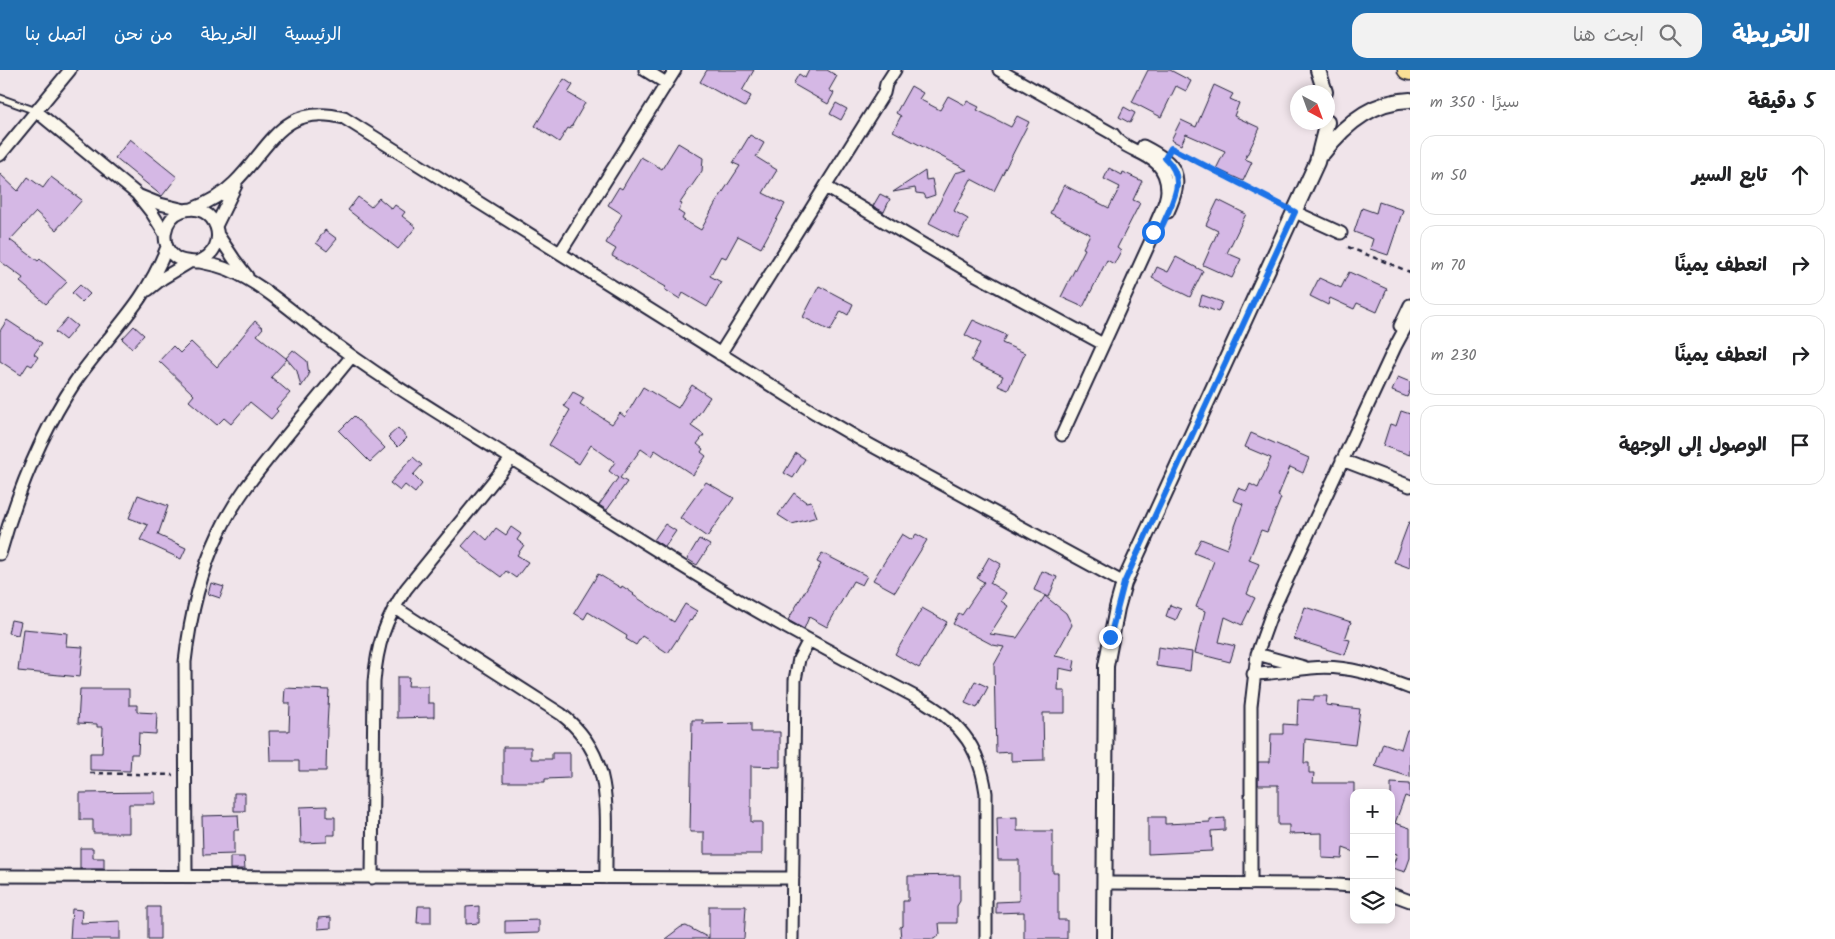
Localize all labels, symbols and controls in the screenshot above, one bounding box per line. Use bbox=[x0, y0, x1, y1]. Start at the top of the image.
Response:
search box bbox=[1352, 13, 1702, 58]
text: الخريطة bbox=[1732, 16, 1810, 55]
text: اتصل بنا bbox=[25, 21, 86, 50]
text: من نحن bbox=[114, 21, 173, 50]
text: الخريطة bbox=[201, 21, 257, 50]
text: الرئيسية bbox=[285, 21, 341, 50]
text: ابحث هنا bbox=[1573, 21, 1644, 51]
icon: search bbox=[1656, 21, 1684, 49]
north arrow bbox=[1290, 85, 1335, 130]
text: 5 دقيقة bbox=[1748, 86, 1815, 119]
text: سيرًا · 350 m bbox=[1430, 90, 1519, 115]
text: تابع السير bbox=[1692, 161, 1767, 191]
icon: ahead bbox=[1786, 161, 1814, 189]
text: 50 m bbox=[1431, 163, 1467, 188]
route start bbox=[1142, 221, 1165, 244]
text: انعطف يمينًا bbox=[1675, 251, 1767, 281]
icon: right bbox=[1786, 251, 1814, 279]
text: 70 m bbox=[1431, 253, 1466, 278]
text: انعطف يمينًا bbox=[1675, 341, 1767, 371]
icon: right bbox=[1786, 341, 1814, 369]
text: 230 m bbox=[1431, 343, 1477, 368]
text: الوصول إلى الوجهة bbox=[1619, 431, 1767, 461]
icon: arrive bbox=[1786, 431, 1814, 459]
route end bbox=[1099, 626, 1122, 649]
map controls bbox=[1350, 789, 1395, 924]
button: + bbox=[1350, 789, 1395, 834]
button: − bbox=[1350, 834, 1395, 879]
button: layers bbox=[1350, 879, 1395, 924]

